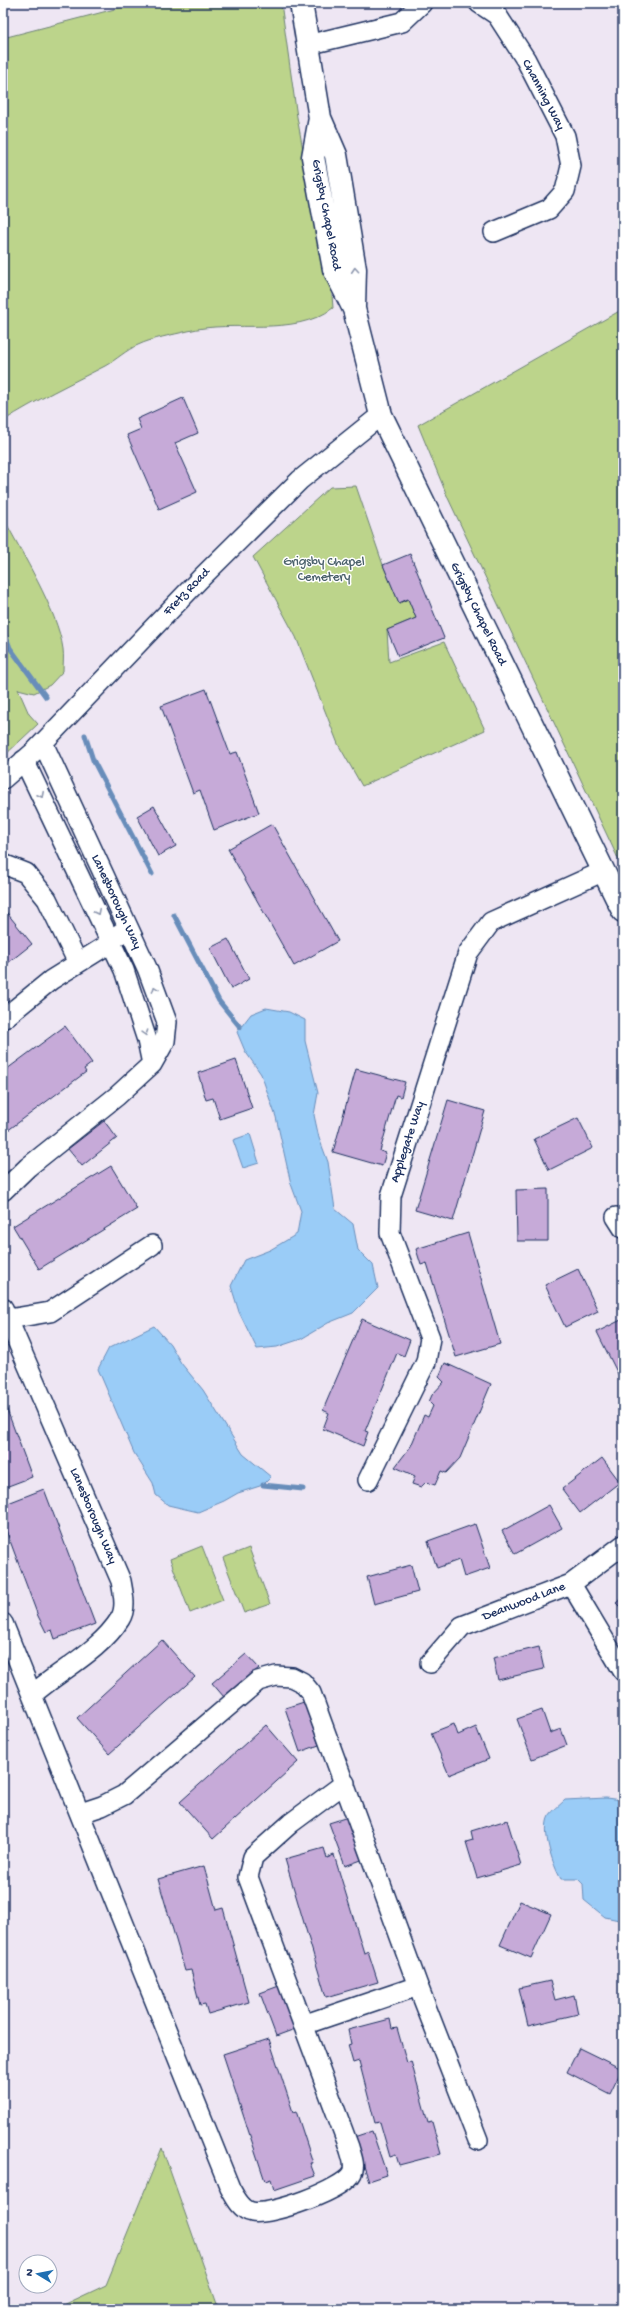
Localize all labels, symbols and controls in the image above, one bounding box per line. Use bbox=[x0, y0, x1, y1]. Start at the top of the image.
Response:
street label: Channing Way bbox=[518, 57, 568, 133]
street label: Grigsby Chapel Road bbox=[308, 158, 344, 273]
one-way arrow bbox=[350, 267, 359, 273]
park label: Grigsby Chapel Cemetery bbox=[283, 555, 365, 585]
street label: Grigsby Chapel Road bbox=[447, 560, 510, 669]
street label: Fretz Road bbox=[160, 564, 214, 620]
one-way arrow bbox=[36, 791, 44, 799]
street label: Lanesborough Way bbox=[87, 852, 145, 952]
one-way arrow bbox=[92, 908, 100, 916]
one-way arrow bbox=[151, 985, 159, 992]
one-way arrow bbox=[140, 1030, 148, 1037]
street label: Applegate Way bbox=[388, 1099, 428, 1184]
street label: Lanesborough Way bbox=[66, 1466, 120, 1567]
street label: Deanwood Lane bbox=[479, 1579, 568, 1625]
north arrow bbox=[18, 2254, 58, 2294]
text: N bbox=[24, 2268, 37, 2277]

